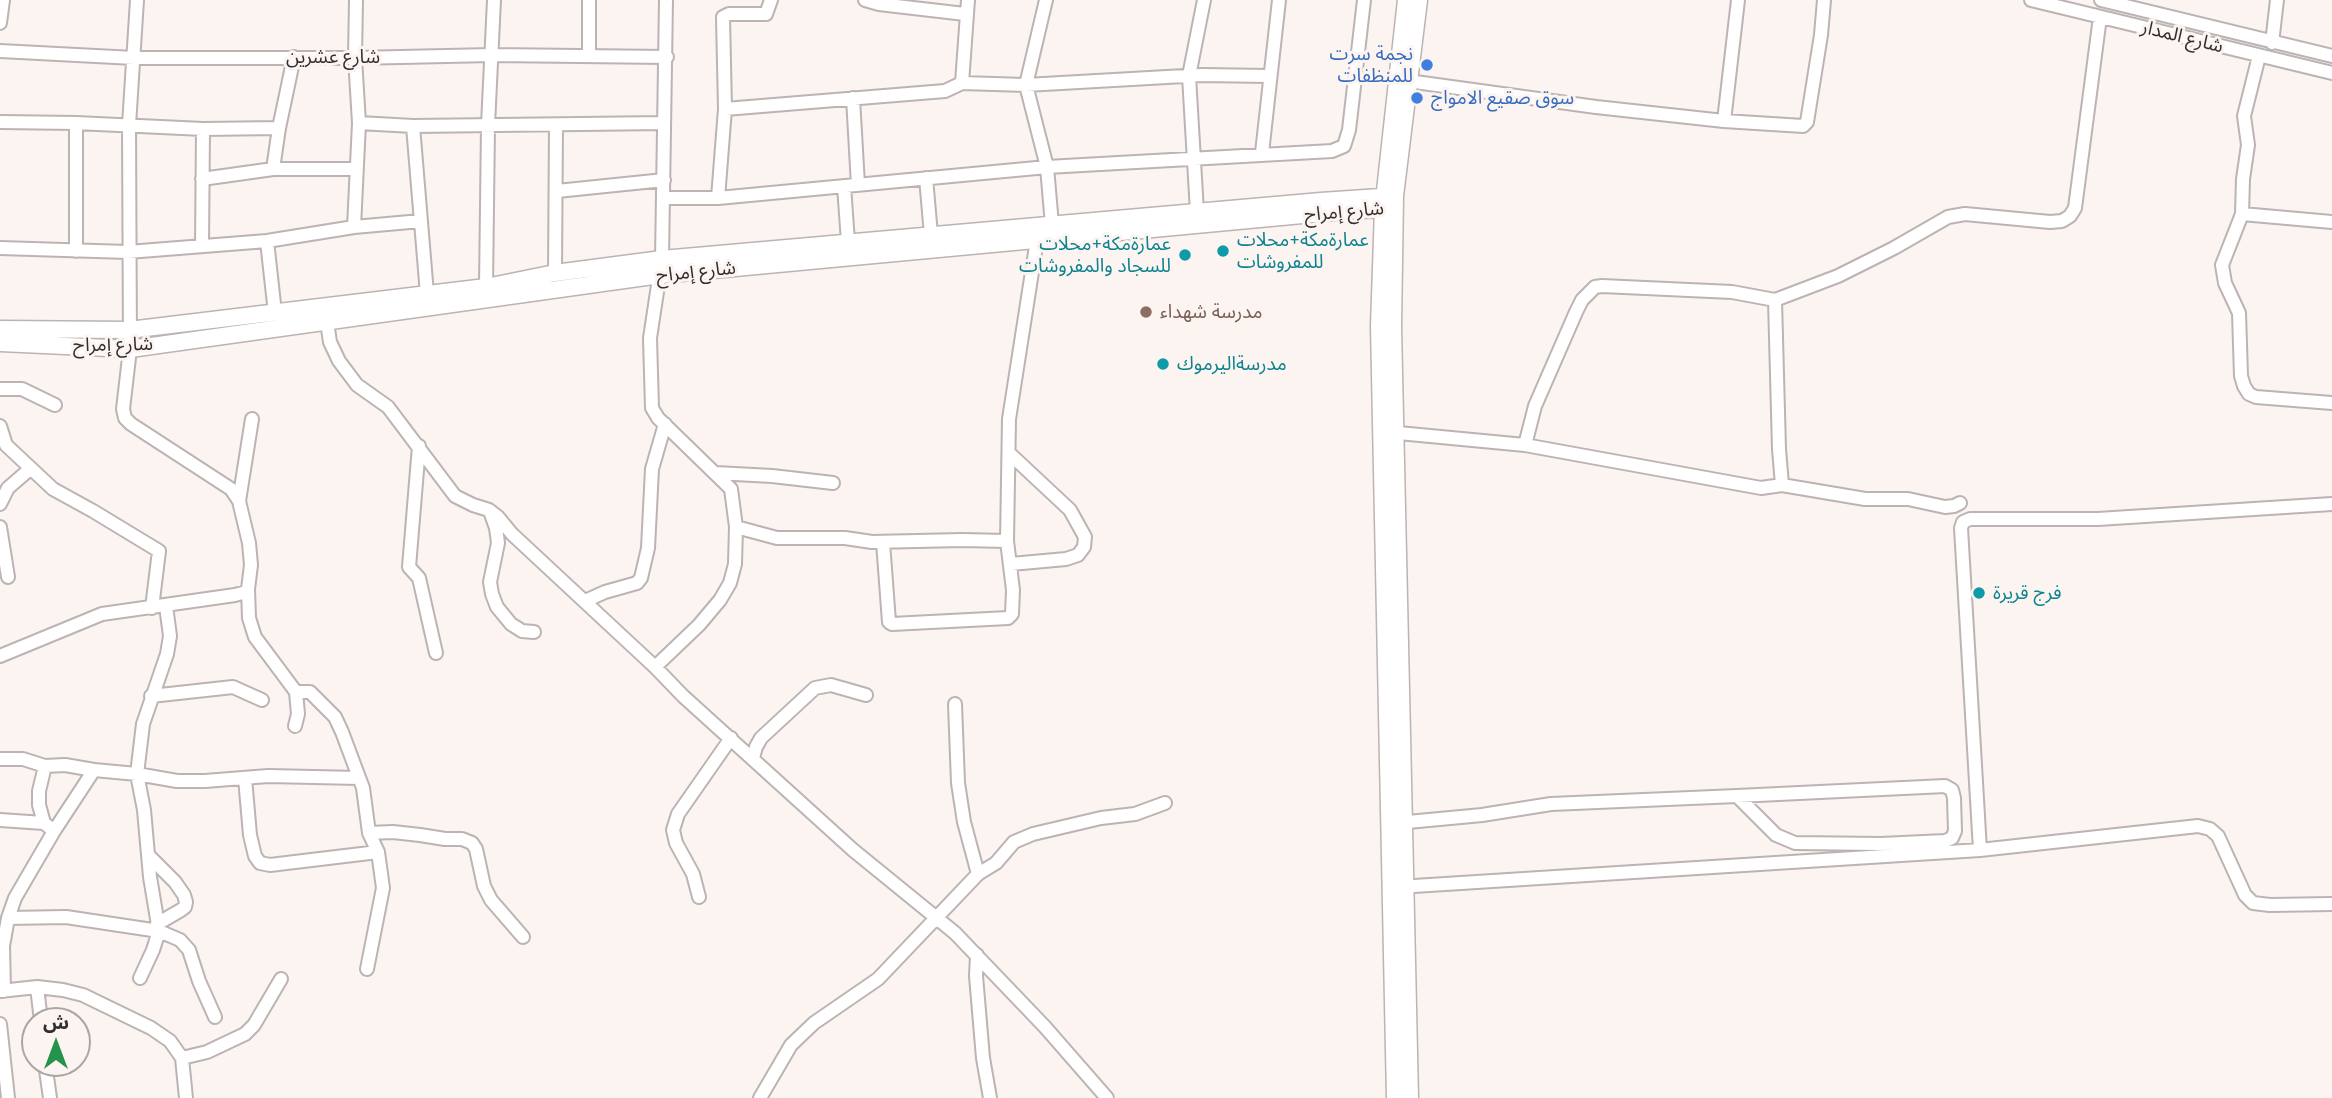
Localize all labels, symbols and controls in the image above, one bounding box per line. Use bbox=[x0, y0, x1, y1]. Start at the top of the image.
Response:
street label: شارع المدار bbox=[2139, 16, 2225, 58]
place label: نجمة سرت للمنظفات bbox=[1329, 43, 1413, 87]
street label: شارع عشرين bbox=[286, 46, 380, 68]
marker: نجمة سرت للمنظفات bbox=[1419, 57, 1435, 73]
place label: سوق صقيع الامواج bbox=[1431, 87, 1574, 109]
marker: سوق صقيع الامواج bbox=[1409, 90, 1425, 106]
street label: شارع إمراح bbox=[1303, 197, 1385, 227]
place label: عمارةمكة+محلات للمفروشات bbox=[1237, 229, 1369, 273]
place label: عمارةمكة+محلات للسجاد والمفروشات bbox=[1019, 233, 1171, 277]
marker: عمارةمكة+محلات للمفروشات bbox=[1215, 243, 1231, 259]
marker: عمارةمكة+محلات للسجاد والمفروشات bbox=[1177, 247, 1193, 263]
street label: شارع إمراح bbox=[655, 256, 737, 288]
place label: مدرسة شهداء bbox=[1160, 301, 1262, 323]
marker: مدرسة شهداء bbox=[1138, 304, 1154, 320]
street label: شارع إمراح bbox=[73, 333, 153, 357]
place label: مدرسةاليرموك bbox=[1177, 353, 1287, 375]
marker: مدرسةاليرموك bbox=[1155, 356, 1171, 372]
place label: فرج قريرة bbox=[1993, 582, 2062, 604]
marker: فرج قريرة bbox=[1971, 585, 1987, 601]
north arrow bbox=[21, 1007, 91, 1077]
text: ش bbox=[43, 1011, 69, 1034]

